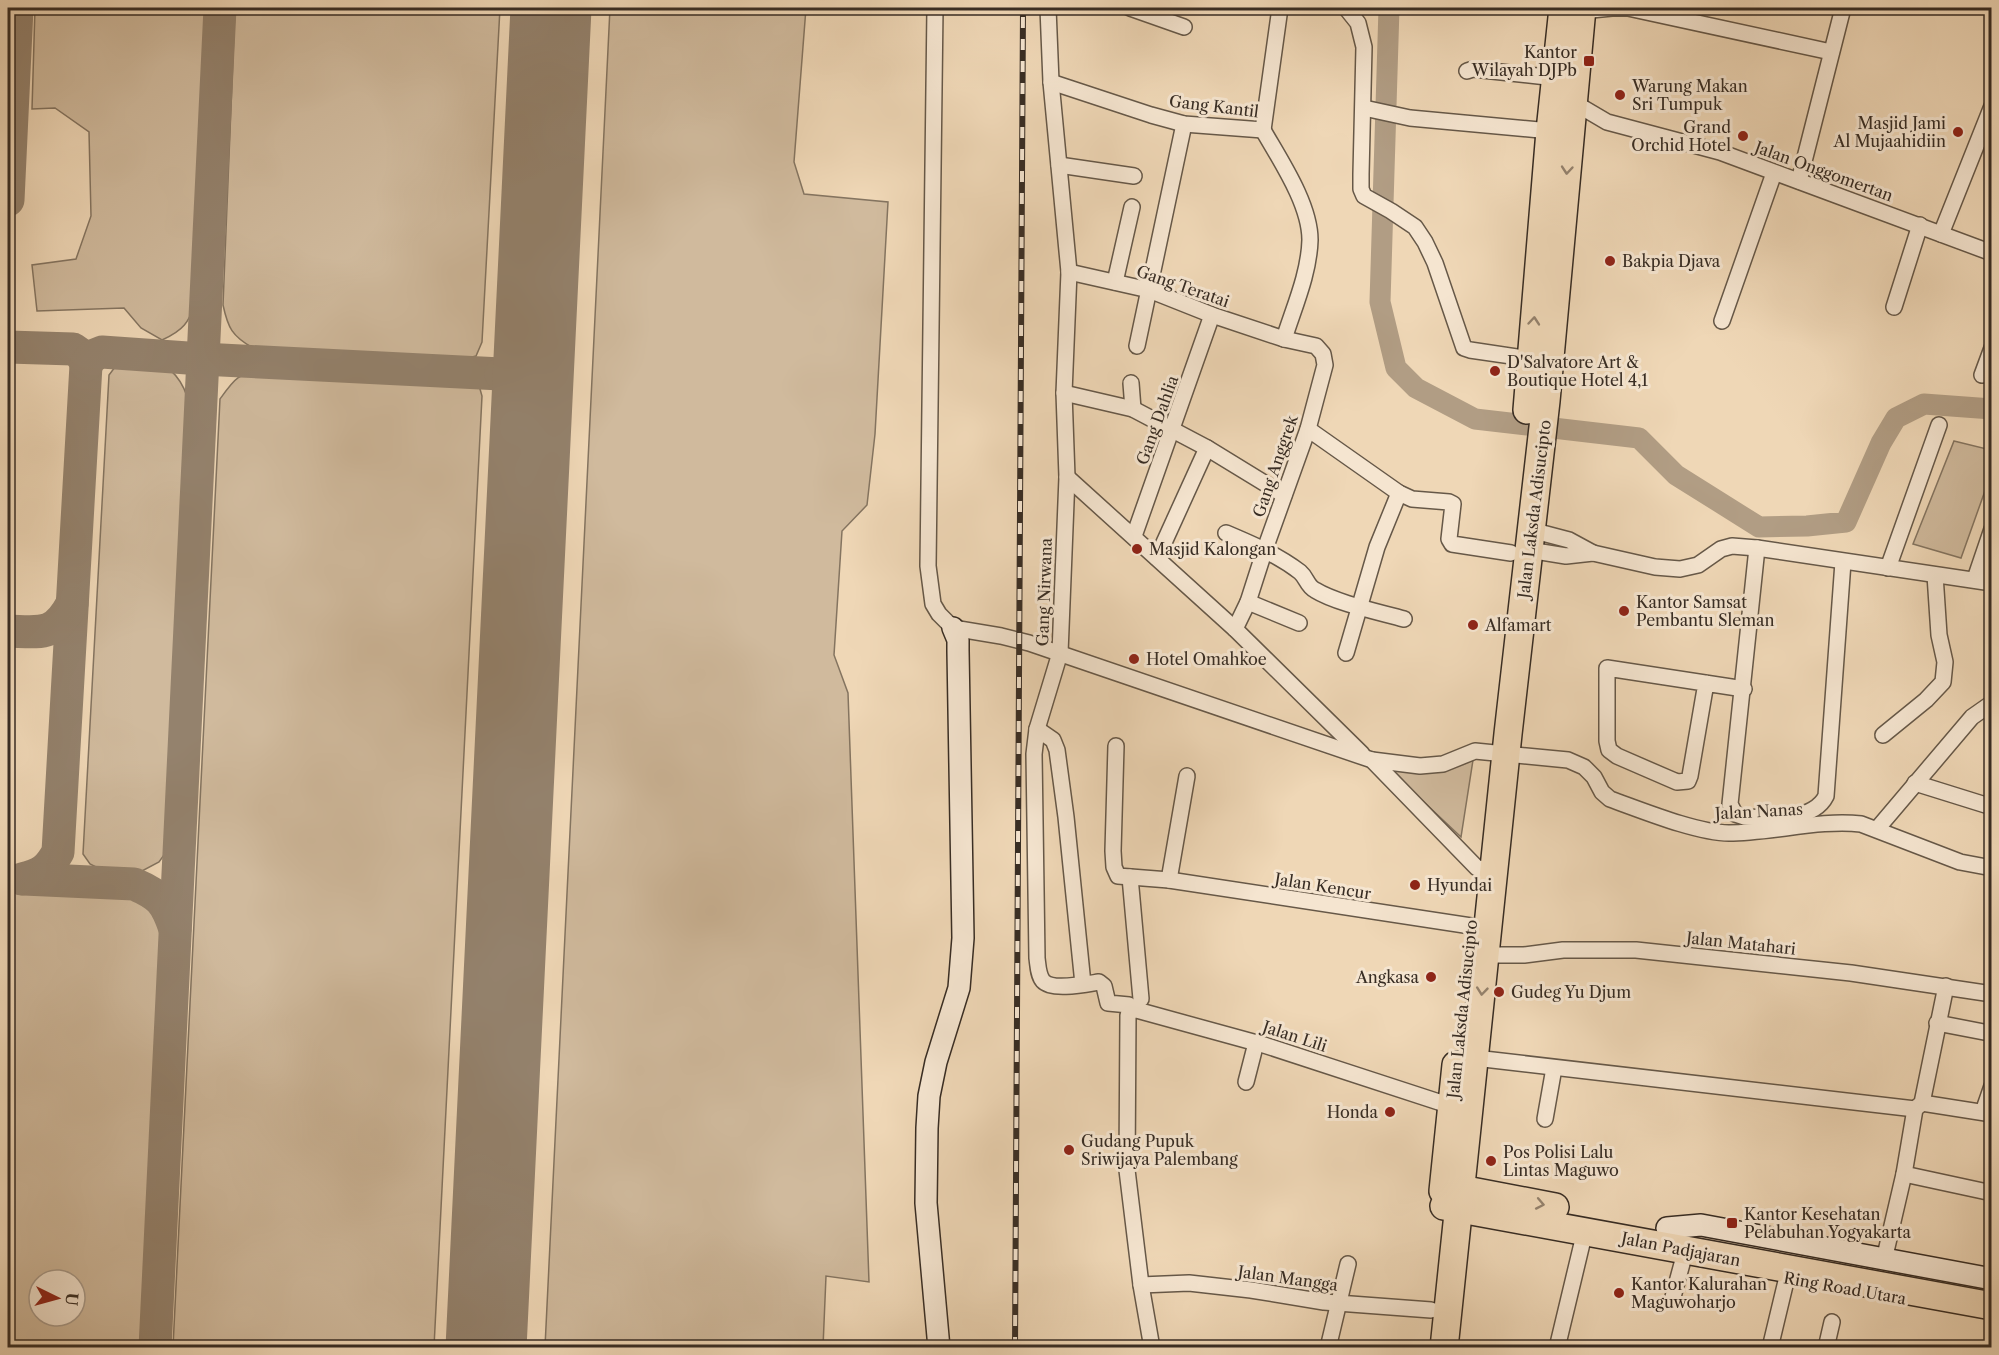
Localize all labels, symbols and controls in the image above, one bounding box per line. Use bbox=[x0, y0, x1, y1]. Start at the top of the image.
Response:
place label: Kantor Wilayah DJPb bbox=[1471, 42, 1577, 80]
marker: Kantor Wilayah DJPb bbox=[1582, 54, 1596, 68]
place label: Warung Makan Sri Tumpuk bbox=[1631, 76, 1748, 114]
marker: Warung Makan Sri Tumpuk bbox=[1613, 88, 1627, 102]
street label: Gang Kantil bbox=[1168, 91, 1260, 121]
place label: Masjid Jami Al Mujaahidiin bbox=[1833, 113, 1946, 151]
place label: Grand Orchid Hotel bbox=[1631, 117, 1731, 155]
marker: Masjid Jami Al Mujaahidiin bbox=[1951, 125, 1965, 139]
marker: Grand Orchid Hotel bbox=[1736, 129, 1750, 143]
street label: Jalan Onggomertan bbox=[1749, 136, 1896, 205]
one-way arrow bbox=[1561, 166, 1574, 175]
place label: Bakpia Djava bbox=[1622, 251, 1721, 271]
marker: Bakpia Djava bbox=[1603, 254, 1617, 268]
street label: Gang Teratai bbox=[1134, 261, 1232, 311]
one-way arrow bbox=[1527, 317, 1540, 326]
place label: D'Salvatore Art & Boutique Hotel 4,1 bbox=[1507, 352, 1648, 390]
marker: D'Salvatore Art & Boutique Hotel 4,1 bbox=[1488, 364, 1502, 378]
street label: Gang Dahlia bbox=[1132, 372, 1183, 467]
street label: Gang Anggrek bbox=[1248, 412, 1302, 520]
street label: Jalan Laksda Adisucipto bbox=[1513, 418, 1555, 602]
street label: Gang Nirwana bbox=[1032, 537, 1056, 647]
place label: Masjid Kalongan bbox=[1149, 539, 1276, 559]
marker: Masjid Kalongan bbox=[1130, 542, 1144, 556]
place label: Kantor Samsat Pembantu Sleman bbox=[1636, 592, 1775, 630]
marker: Kantor Samsat Pembantu Sleman bbox=[1617, 604, 1631, 618]
place label: Alfamart bbox=[1484, 615, 1552, 635]
marker: Alfamart bbox=[1466, 618, 1480, 632]
place label: Hotel Omahkoe bbox=[1146, 649, 1267, 669]
marker: Hotel Omahkoe bbox=[1127, 652, 1141, 666]
street label: Jalan Nanas bbox=[1712, 799, 1804, 823]
street label: Jalan Kencur bbox=[1270, 868, 1373, 904]
place label: Hyundai bbox=[1427, 875, 1492, 895]
marker: Hyundai bbox=[1408, 878, 1422, 892]
street label: Jalan Laksda Adisucipto bbox=[1442, 918, 1481, 1102]
street label: Jalan Matahari bbox=[1682, 927, 1797, 959]
place label: Angkasa bbox=[1355, 967, 1420, 987]
marker: Angkasa bbox=[1424, 970, 1438, 984]
place label: Gudeg Yu Djum bbox=[1511, 982, 1631, 1002]
marker: Gudeg Yu Djum bbox=[1492, 985, 1506, 999]
one-way arrow bbox=[1476, 987, 1489, 996]
street label: Jalan Lili bbox=[1258, 1015, 1330, 1056]
place label: Honda bbox=[1327, 1102, 1379, 1122]
marker: Honda bbox=[1383, 1105, 1397, 1119]
place label: Gudang Pupuk Sriwijaya Palembang bbox=[1081, 1131, 1238, 1169]
place label: Pos Polisi Lalu Lintas Maguwo bbox=[1503, 1142, 1619, 1180]
marker: Gudang Pupuk Sriwijaya Palembang bbox=[1062, 1143, 1076, 1157]
marker: Pos Polisi Lalu Lintas Maguwo bbox=[1484, 1154, 1498, 1168]
one-way arrow bbox=[1534, 1197, 1544, 1210]
place label: Kantor Kesehatan Pelabuhan Yogyakarta bbox=[1744, 1204, 1911, 1242]
marker: Kantor Kesehatan Pelabuhan Yogyakarta bbox=[1725, 1216, 1739, 1230]
street label: Jalan Padjajaran bbox=[1617, 1227, 1742, 1270]
street label: Jalan Mangga bbox=[1234, 1261, 1340, 1295]
street label: Ring Road Utara bbox=[1782, 1267, 1908, 1309]
north arrow bbox=[27, 1268, 87, 1328]
place label: Kantor Kalurahan Maguwoharjo bbox=[1631, 1274, 1767, 1312]
marker: Kantor Kalurahan Maguwoharjo bbox=[1612, 1286, 1626, 1300]
text: U bbox=[61, 1292, 82, 1307]

